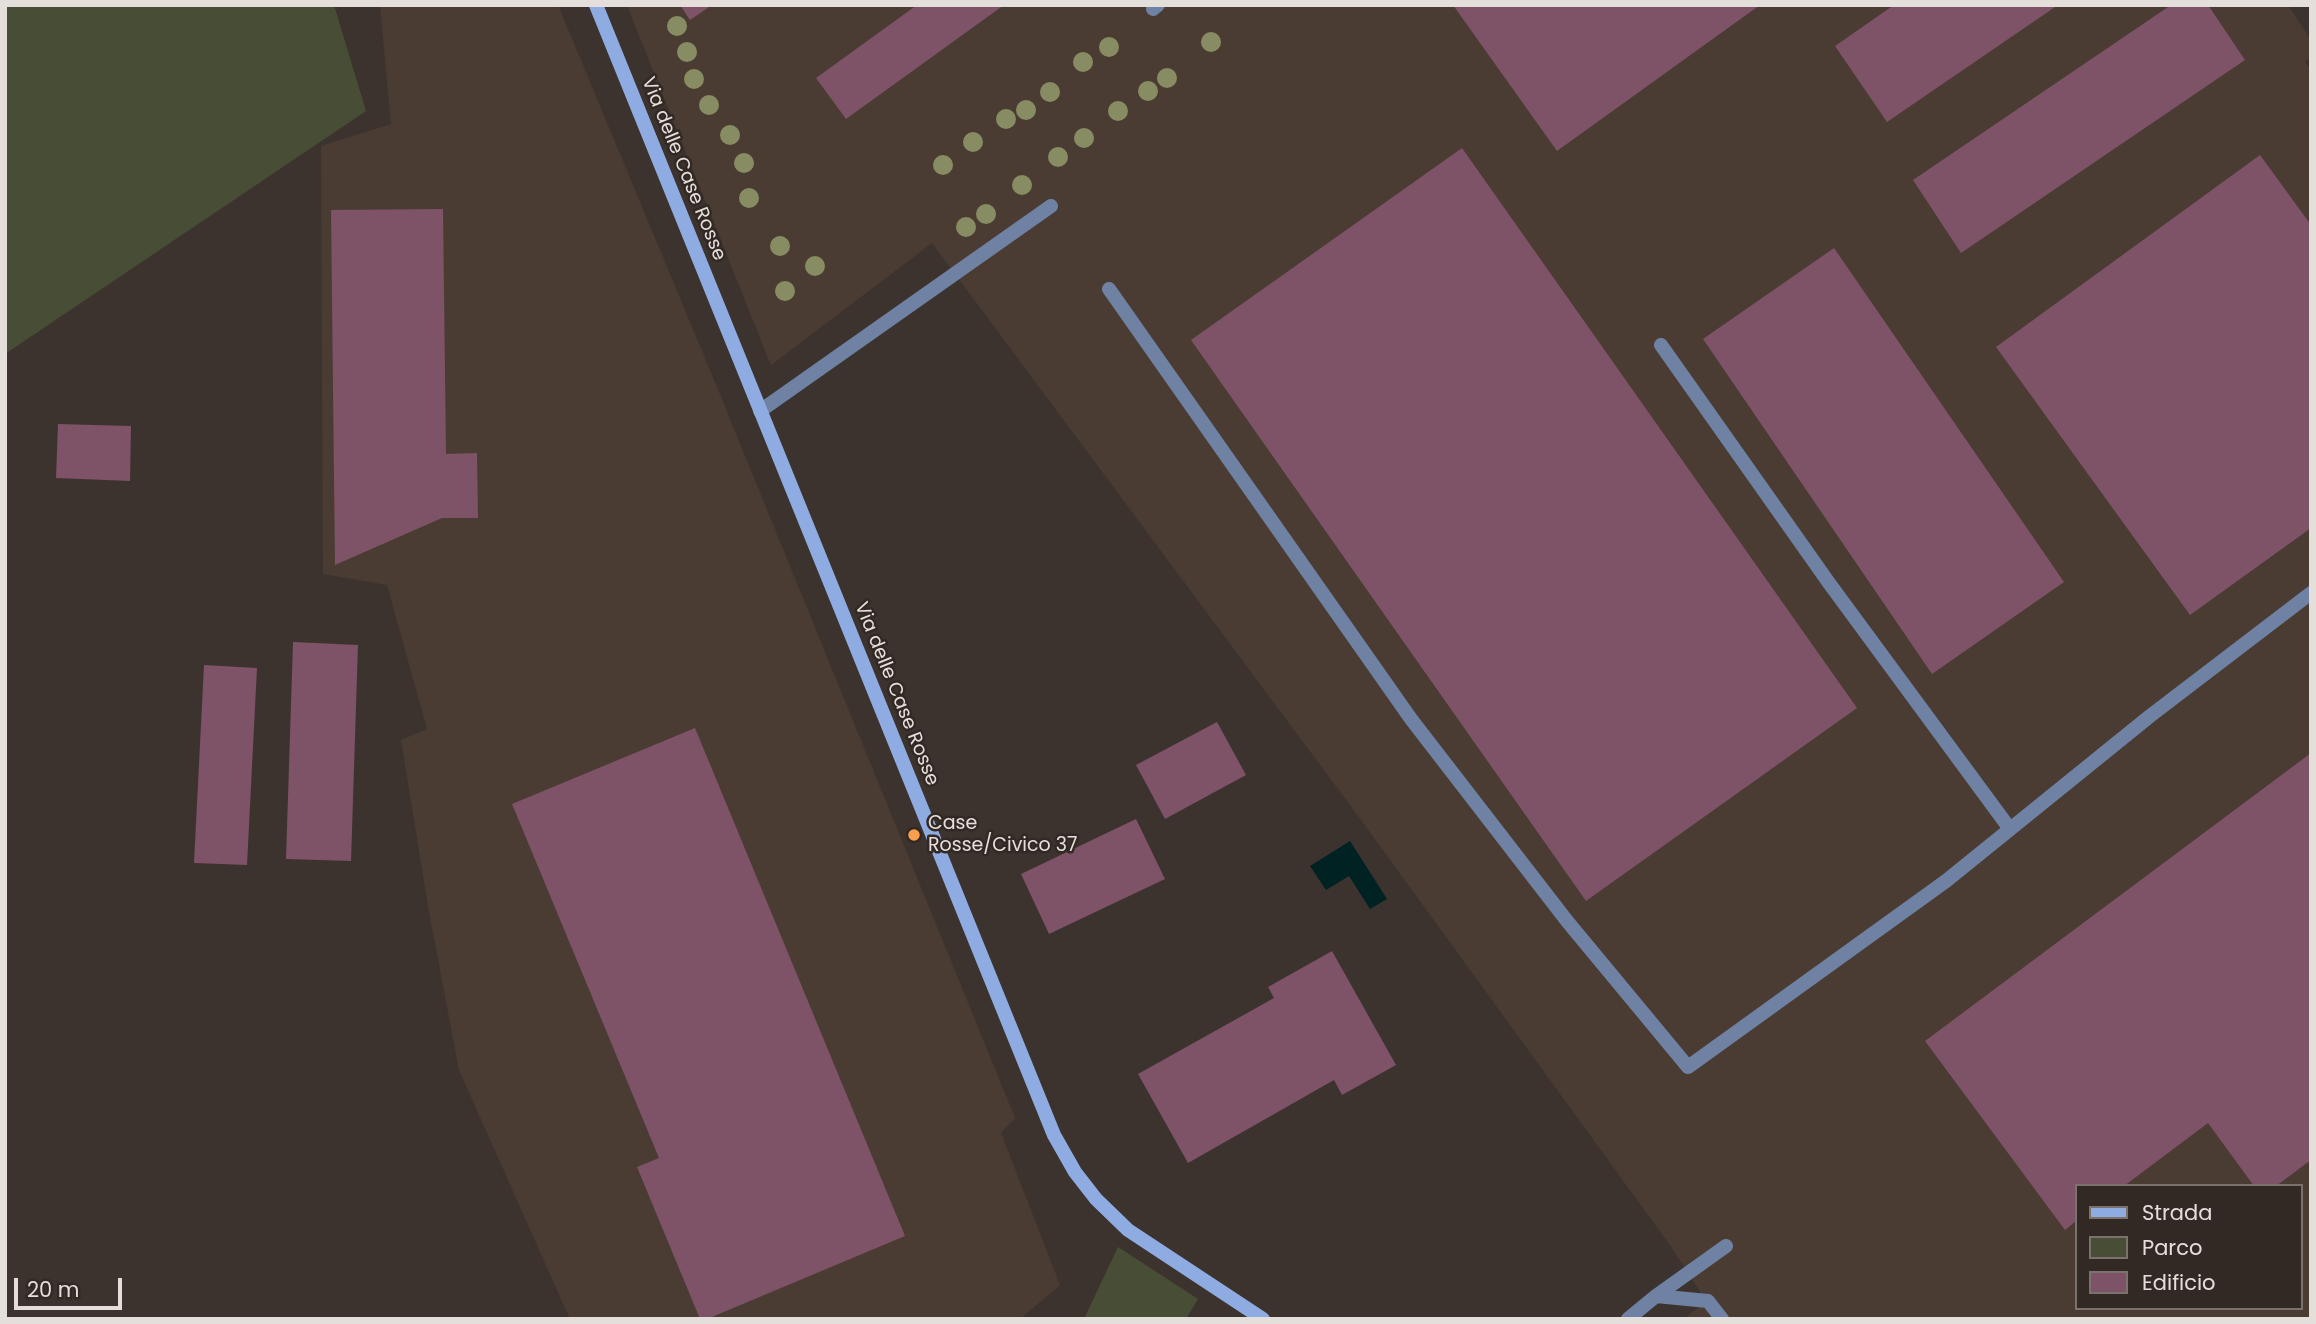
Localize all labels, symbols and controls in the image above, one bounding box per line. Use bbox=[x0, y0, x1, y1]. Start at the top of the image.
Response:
street label: Via delle Case Rosse bbox=[636, 74, 730, 264]
street label: Via delle Case Rosse bbox=[849, 599, 943, 789]
place label: Case Rosse/Civico 37 bbox=[928, 813, 1077, 857]
marker: Case Rosse/Civico 37 bbox=[906, 827, 922, 843]
legend bbox=[2074, 1184, 2302, 1310]
text: Strada bbox=[2142, 1198, 2212, 1227]
text: Parco bbox=[2142, 1233, 2202, 1262]
scale bar bbox=[18, 1264, 126, 1308]
text: Edificio bbox=[2142, 1268, 2216, 1297]
text: 20 m bbox=[27, 1275, 80, 1304]

